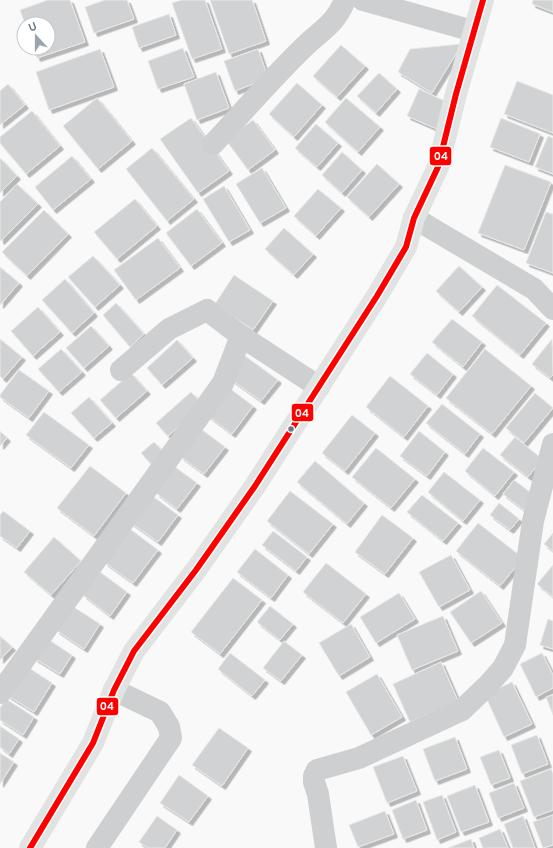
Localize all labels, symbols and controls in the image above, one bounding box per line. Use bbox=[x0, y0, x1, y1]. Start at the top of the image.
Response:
north arrow bbox=[16, 16, 56, 56]
text: U bbox=[27, 20, 39, 36]
line badge: 04 bbox=[429, 146, 452, 166]
text: 04 bbox=[434, 150, 448, 164]
line badge: 04 bbox=[291, 403, 314, 422]
text: 04 bbox=[295, 407, 309, 421]
unlabelled marker bbox=[286, 424, 296, 434]
line badge: 04 bbox=[96, 697, 119, 716]
text: 04 bbox=[100, 700, 114, 714]

